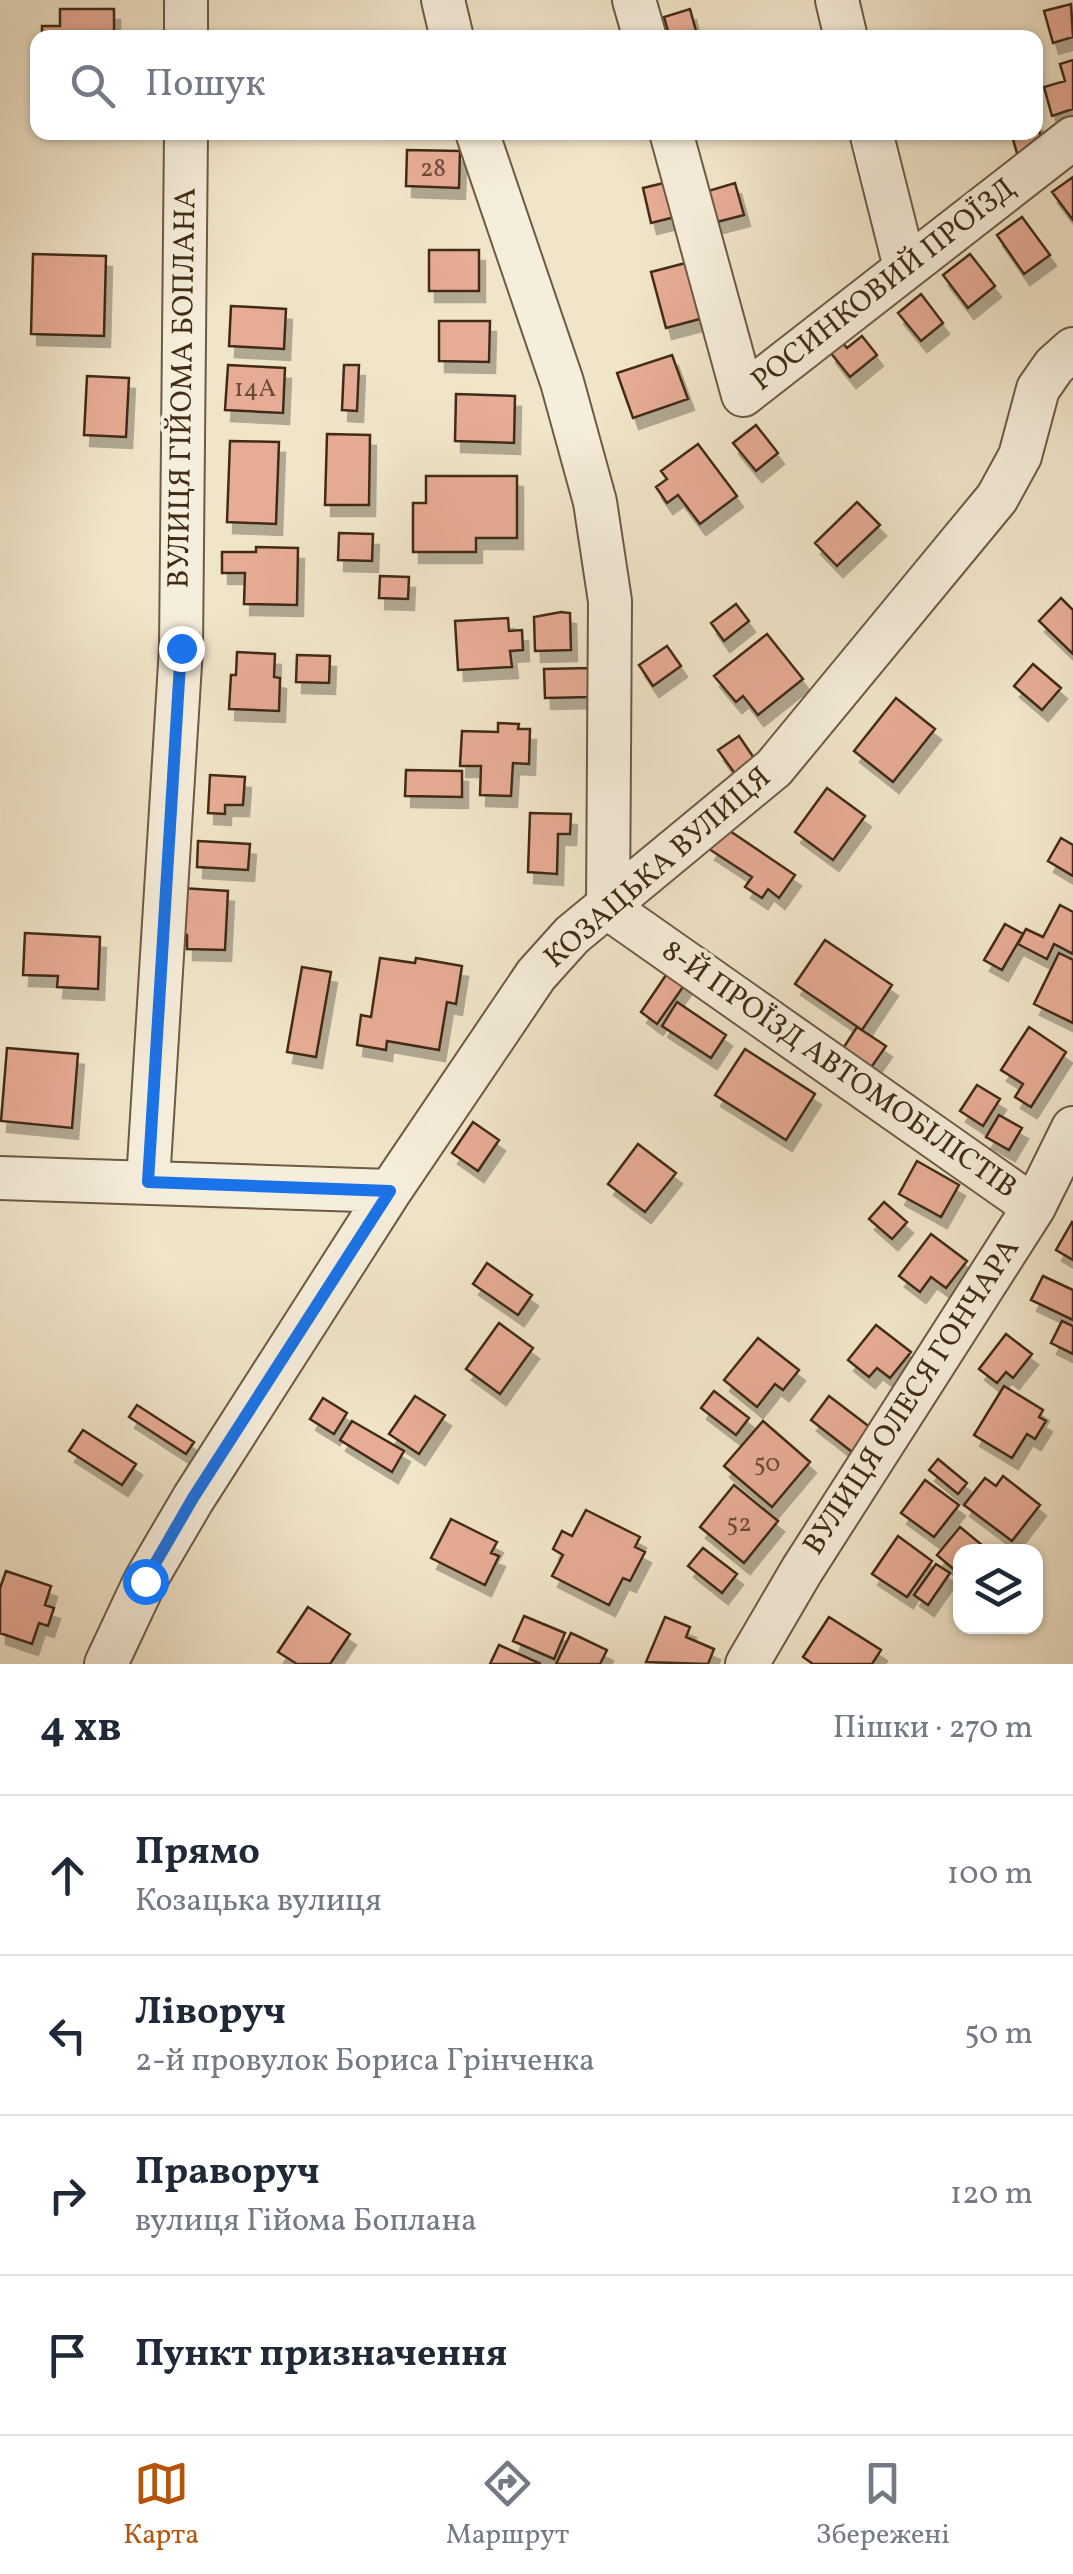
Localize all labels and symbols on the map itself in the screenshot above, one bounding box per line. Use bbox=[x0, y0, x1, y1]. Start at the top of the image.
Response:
house number: 28 bbox=[420, 152, 446, 187]
street label: РОСИНКОВИЙ ПРОЇЗД bbox=[743, 168, 1025, 402]
street label: ВУЛИЦЯ ГІЙОМА БОПЛАНА bbox=[159, 187, 207, 589]
house number: 14А bbox=[234, 372, 276, 407]
route end bbox=[159, 626, 205, 672]
street label: КОЗАЦЬКА ВУЛИЦЯ bbox=[535, 758, 781, 978]
street label: 8-Й ПРОЇЗД АВТОМОБІЛІСТІВ bbox=[653, 931, 1025, 1209]
street label: ВУЛИЦЯ ОЛЕСЯ ГОНЧАРА bbox=[794, 1230, 1030, 1564]
house number: 50 bbox=[754, 1447, 780, 1482]
house number: 52 bbox=[726, 1507, 752, 1542]
route start bbox=[123, 1559, 169, 1605]

